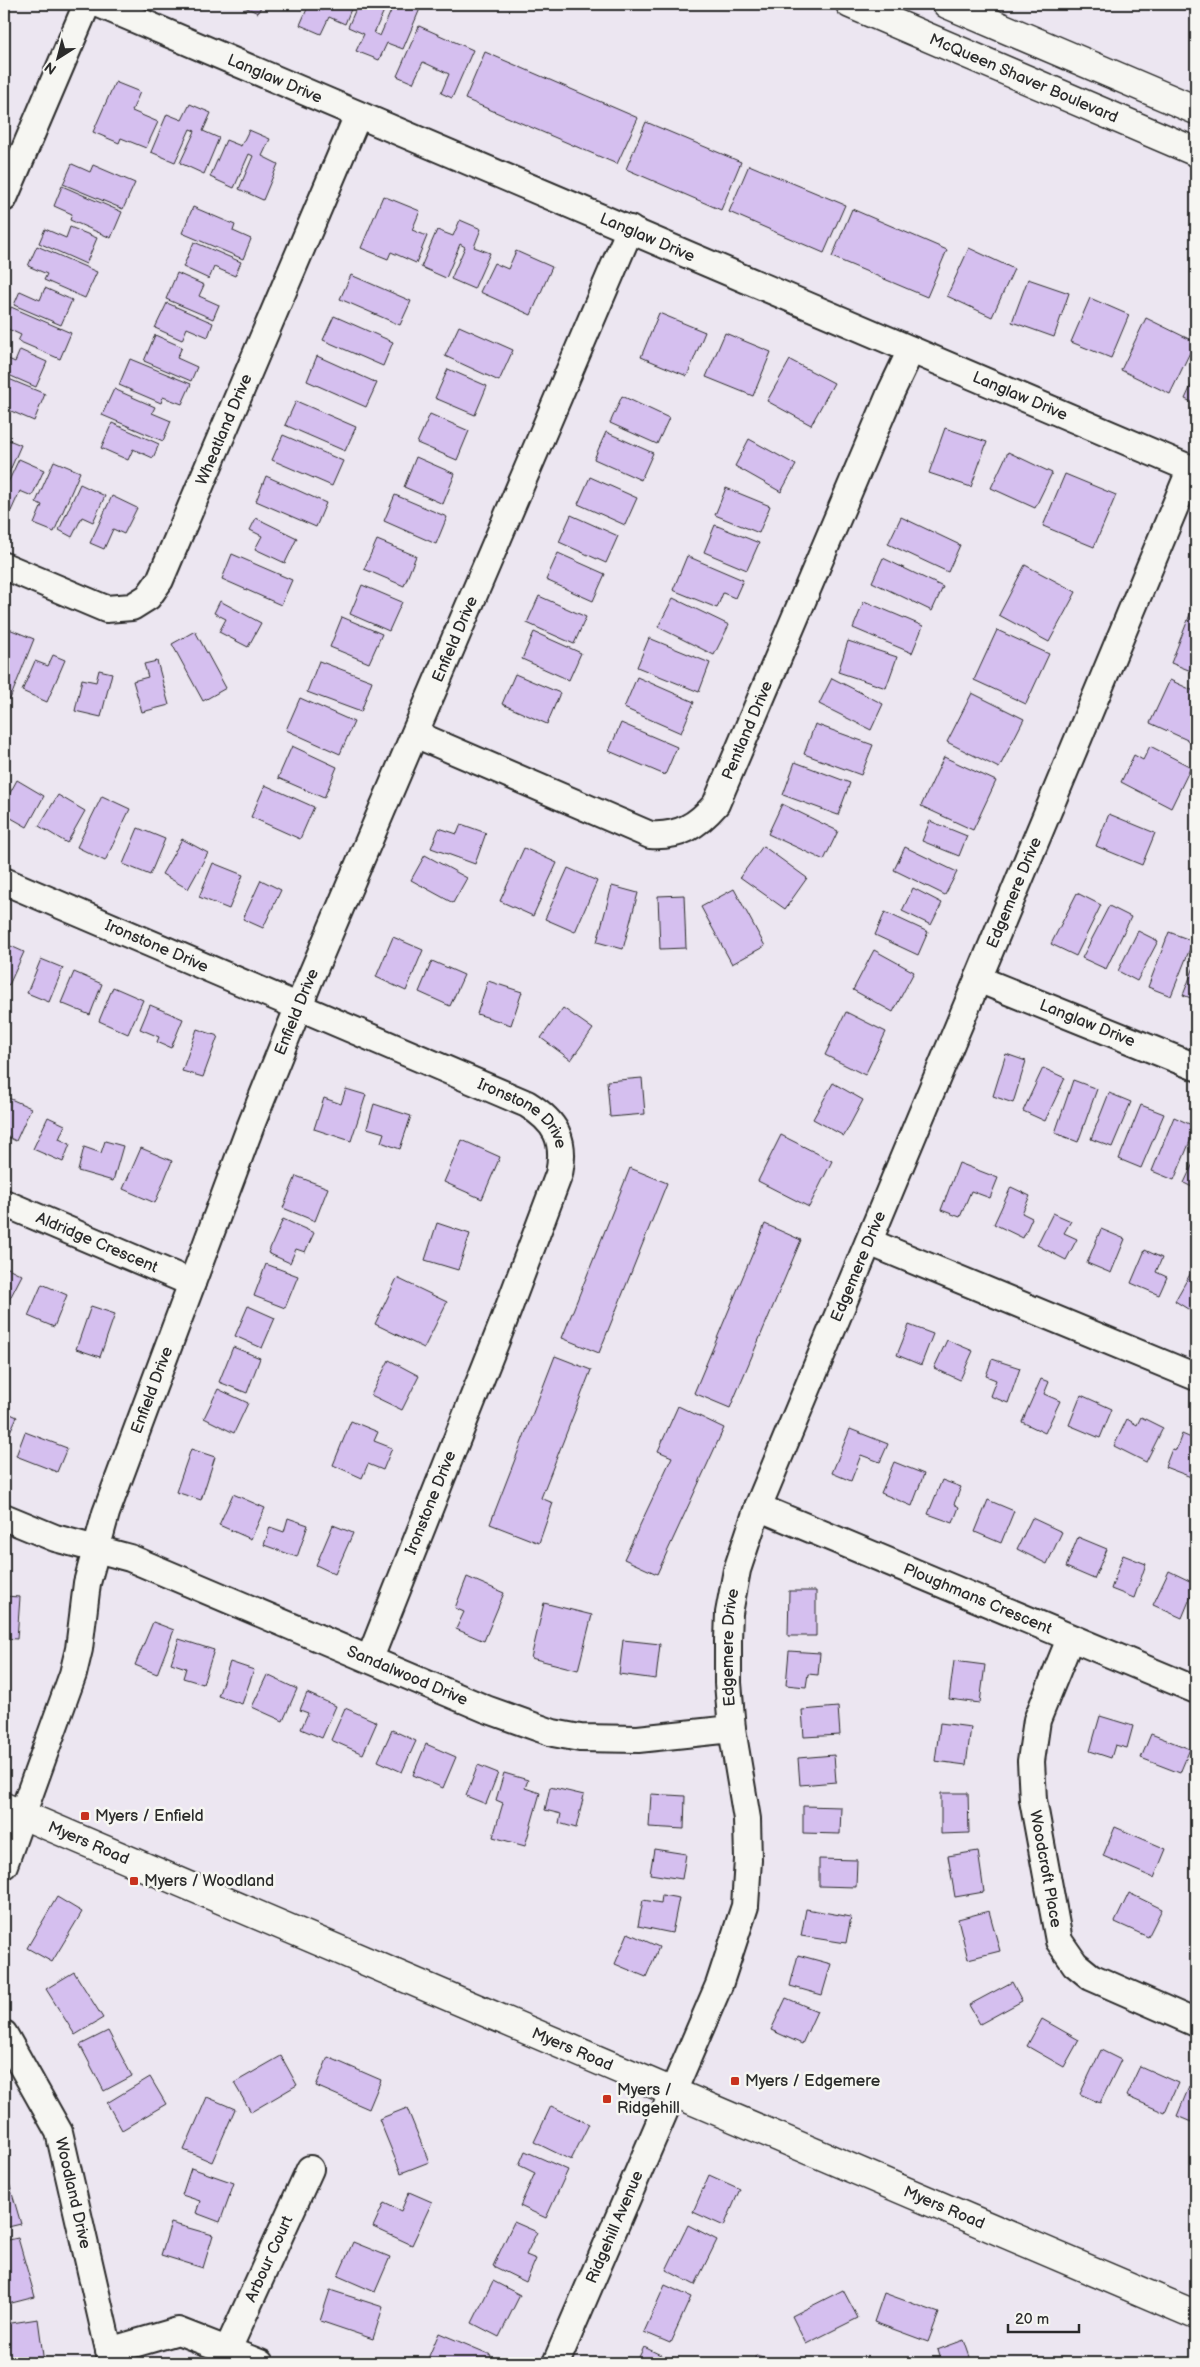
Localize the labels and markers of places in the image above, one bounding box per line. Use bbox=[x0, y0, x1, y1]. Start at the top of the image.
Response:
place label: Myers / Enfield bbox=[95, 1807, 204, 1826]
marker: Myers / Enfield bbox=[79, 1810, 91, 1822]
place label: Myers / Woodland bbox=[144, 1872, 274, 1891]
marker: Myers / Woodland bbox=[128, 1875, 140, 1887]
place label: Myers / Edgemere bbox=[745, 2072, 881, 2091]
marker: Myers / Edgemere bbox=[729, 2075, 741, 2087]
place label: Myers / Ridgehill bbox=[617, 2081, 680, 2118]
marker: Myers / Ridgehill bbox=[601, 2093, 613, 2105]

